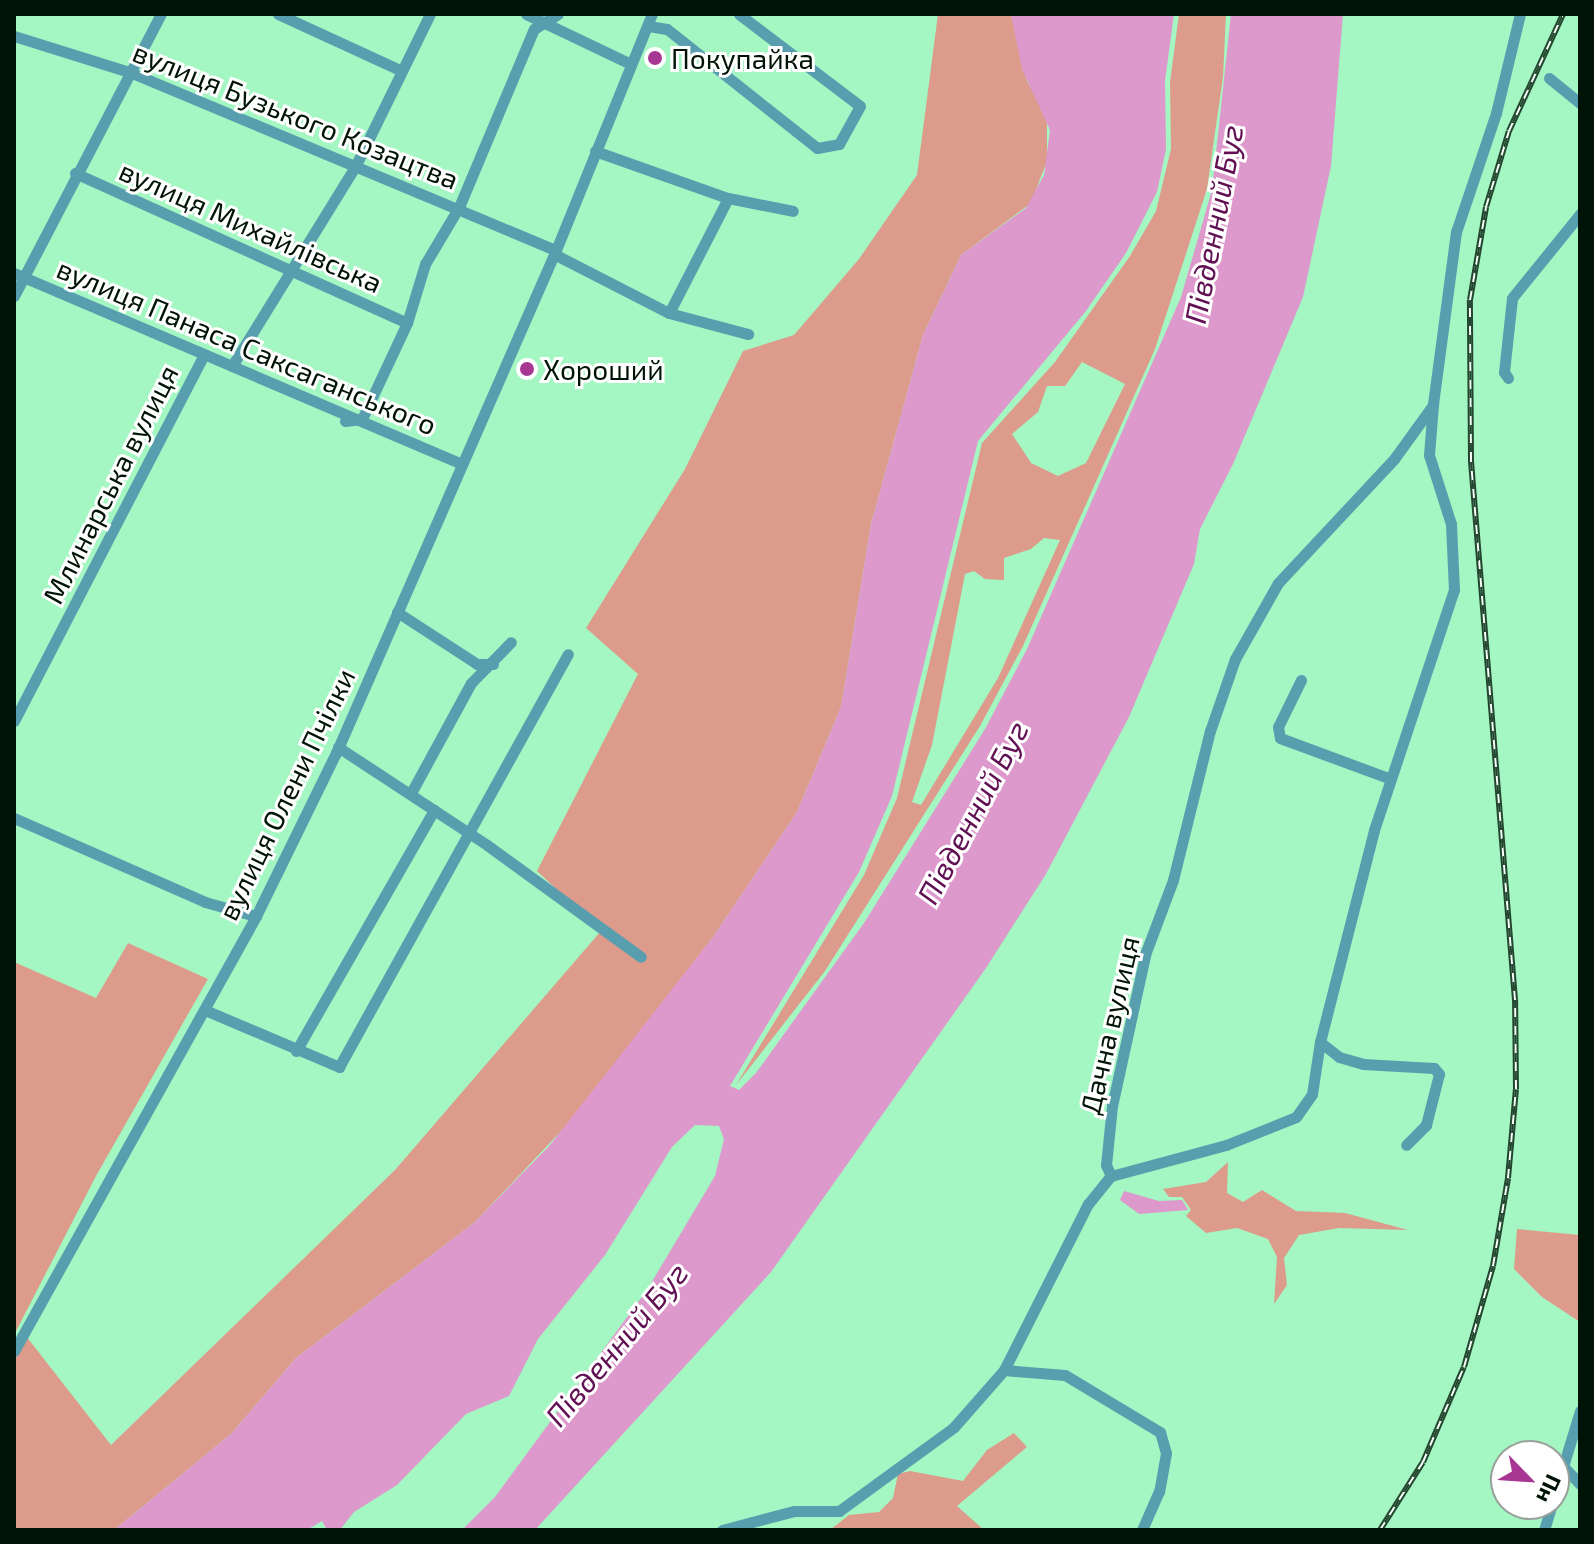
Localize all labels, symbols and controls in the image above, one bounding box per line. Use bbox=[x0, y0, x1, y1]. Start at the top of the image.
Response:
street label: вулиця Бузького Козацтва bbox=[128, 34, 464, 196]
place label: Покупайка bbox=[671, 41, 814, 75]
marker: Покупайка bbox=[646, 49, 664, 67]
water label: Південний Буг bbox=[1176, 121, 1250, 327]
street label: вулиця Михайлівська bbox=[114, 153, 388, 299]
street label: вулиця Панаса Саксаганського bbox=[52, 251, 442, 441]
place label: Хороший bbox=[543, 352, 664, 386]
street label: Млинарська вулиця bbox=[35, 359, 185, 609]
marker: Хороший bbox=[518, 360, 536, 378]
street label: вулиця Олени Пчілки bbox=[210, 663, 362, 925]
water label: Південний Буг bbox=[909, 714, 1035, 910]
street label: Дачна вулиця bbox=[1072, 933, 1146, 1117]
water label: Південний Буг bbox=[537, 1255, 695, 1433]
north arrow bbox=[1490, 1440, 1570, 1520]
text: Пн bbox=[1532, 1471, 1568, 1508]

